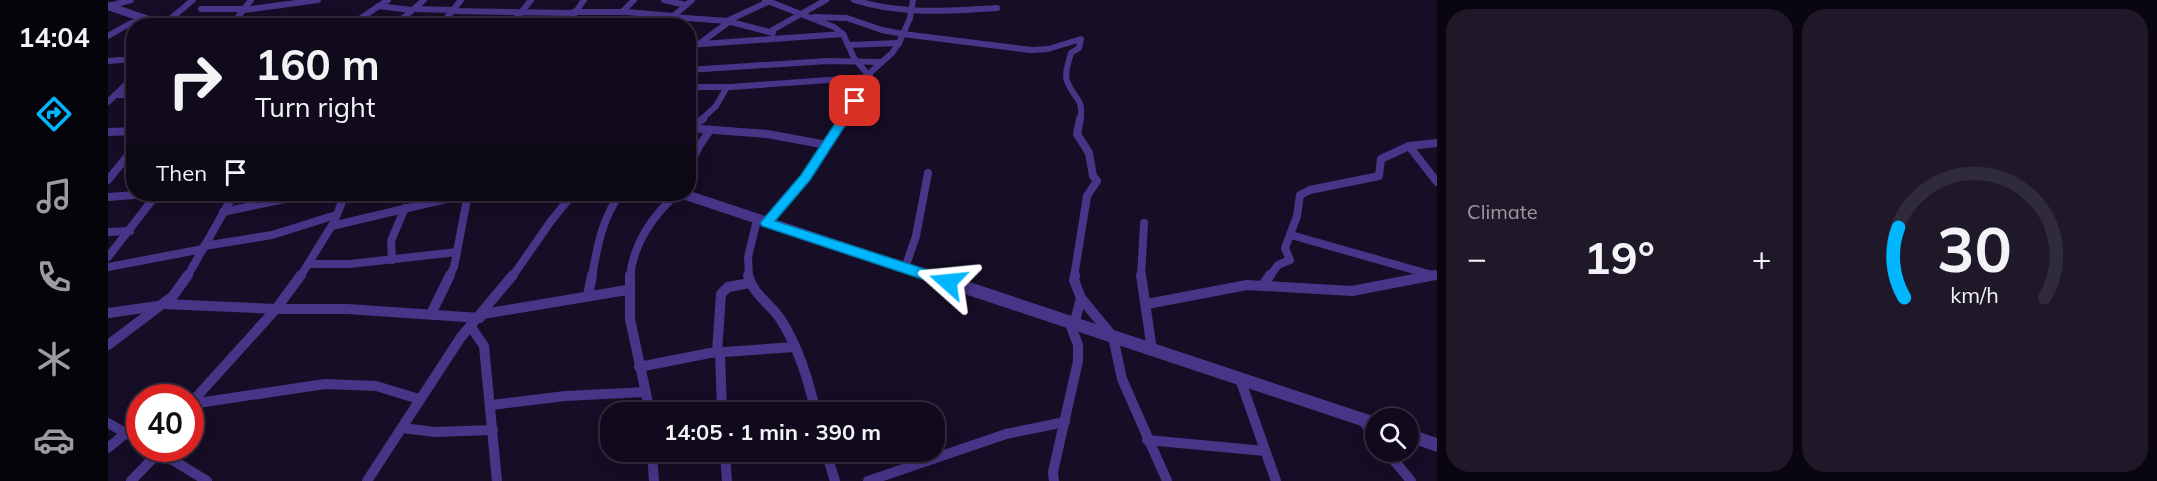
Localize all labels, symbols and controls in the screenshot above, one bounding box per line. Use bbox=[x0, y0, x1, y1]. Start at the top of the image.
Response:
text: 14:04 bbox=[18, 20, 90, 54]
text: 160 m bbox=[255, 38, 380, 91]
icon: right bbox=[156, 42, 234, 120]
pin bbox=[829, 75, 880, 126]
icon: arrive bbox=[838, 84, 871, 117]
text: Turn right bbox=[255, 90, 375, 124]
icon: directions bbox=[33, 93, 75, 135]
icon: arrive bbox=[219, 156, 252, 189]
text: Then bbox=[156, 159, 207, 187]
icon: music bbox=[33, 175, 75, 217]
text: Climate bbox=[1467, 199, 1538, 224]
text: 30 bbox=[1937, 209, 2012, 288]
text: 19° bbox=[1584, 229, 1655, 285]
text: − bbox=[1467, 237, 1487, 278]
text: + bbox=[1752, 237, 1772, 278]
position arrow bbox=[916, 250, 980, 314]
icon: phone bbox=[33, 256, 75, 298]
text: km/h bbox=[1950, 281, 1999, 308]
icon: climate bbox=[33, 338, 75, 380]
speed limit sign: 40 bbox=[126, 384, 204, 462]
map controls bbox=[1365, 408, 1419, 462]
button: search bbox=[1365, 408, 1419, 462]
text: 14:05 · 1 min · 390 m bbox=[664, 418, 881, 446]
icon: car bbox=[33, 419, 75, 461]

